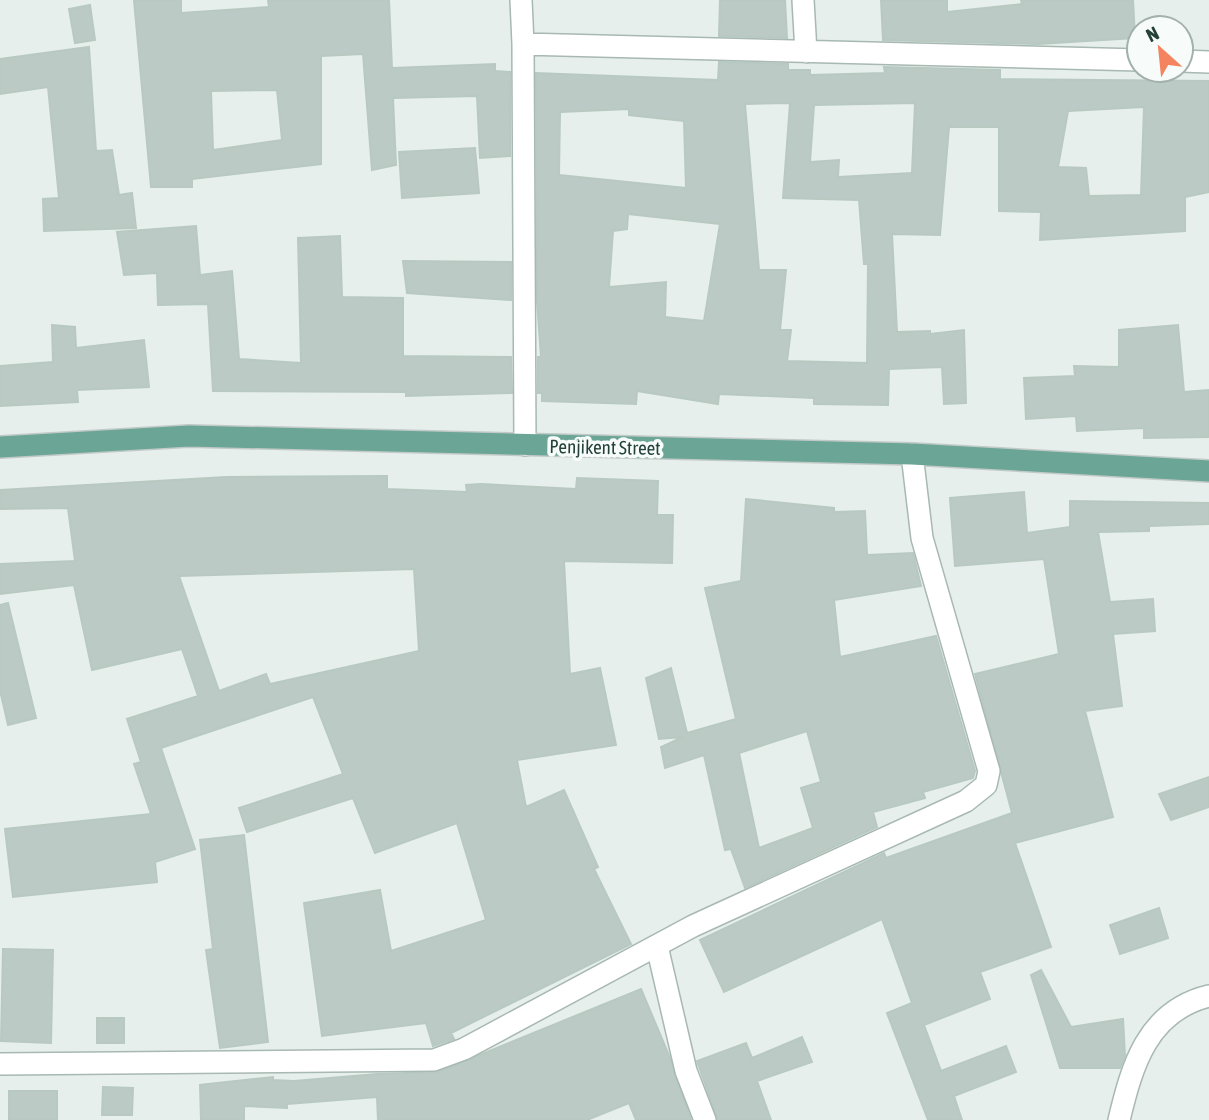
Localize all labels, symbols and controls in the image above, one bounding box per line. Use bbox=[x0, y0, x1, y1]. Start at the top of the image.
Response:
north arrow bbox=[1125, 14, 1195, 84]
text: N bbox=[1142, 22, 1162, 46]
street label: Penjikent Street bbox=[549, 435, 661, 459]

